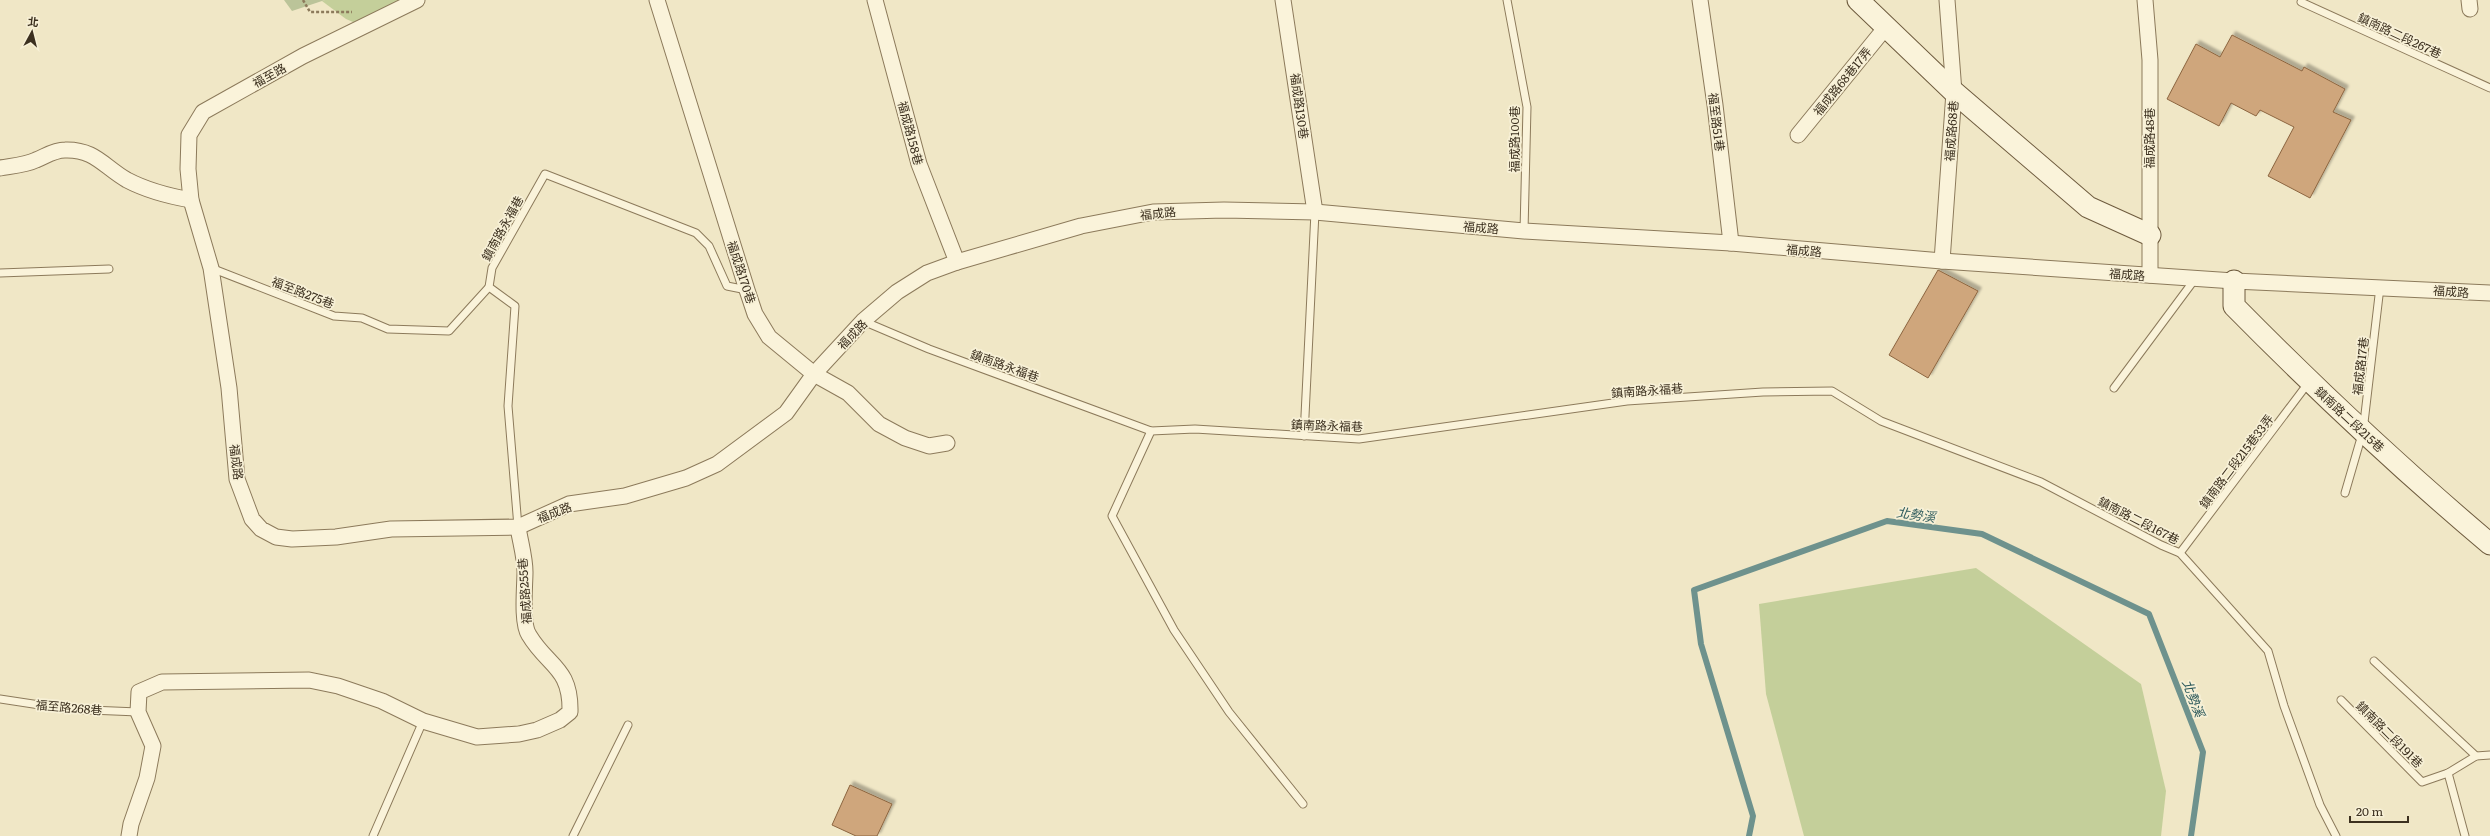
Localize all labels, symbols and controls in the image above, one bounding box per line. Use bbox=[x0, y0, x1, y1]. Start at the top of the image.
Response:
street label: 鎮南路二段267巷 bbox=[2355, 8, 2445, 62]
north arrow bbox=[12, 12, 52, 52]
text: 北 bbox=[27, 12, 40, 30]
street label: 福成路68巷17弄 bbox=[1809, 43, 1875, 119]
street label: 福至路 bbox=[249, 58, 289, 92]
street label: 福成路130巷 bbox=[1286, 72, 1314, 140]
street label: 福至路51巷 bbox=[1704, 92, 1730, 152]
street label: 福成路158巷 bbox=[894, 99, 928, 167]
street label: 福成路68巷 bbox=[1940, 100, 1962, 162]
street label: 福成路100巷 bbox=[1505, 106, 1523, 172]
street label: 福成路48巷 bbox=[2140, 107, 2158, 169]
street label: 鎮南路永福巷 bbox=[477, 192, 527, 264]
street label: 福成路 bbox=[1139, 202, 1177, 224]
street label: 福成路 bbox=[1462, 216, 1500, 238]
street label: 福成路170巷 bbox=[723, 238, 761, 306]
street label: 福成路 bbox=[1785, 239, 1823, 261]
street label: 福成路 bbox=[2108, 264, 2146, 284]
street label: 福至路275巷 bbox=[269, 272, 337, 312]
street label: 福成路 bbox=[2432, 281, 2470, 301]
street label: 福成路 bbox=[833, 315, 871, 353]
street label: 福成路17巷 bbox=[2347, 336, 2373, 396]
street label: 鎮南路永福巷 bbox=[968, 344, 1042, 386]
street label: 鎮南路永福巷 bbox=[1610, 379, 1684, 401]
street label: 鎮南路二段215巷 bbox=[2311, 382, 2389, 456]
street label: 鎮南路二段215巷33弄 bbox=[2195, 410, 2277, 512]
street label: 鎮南路永福巷 bbox=[1291, 415, 1363, 435]
street label: 福成路 bbox=[226, 443, 248, 481]
street label: 鎮南路二段167巷 bbox=[2095, 492, 2183, 548]
street label: 福成路 bbox=[534, 497, 574, 527]
water label: 北勢溪 bbox=[1895, 502, 1939, 526]
street label: 福成路255巷 bbox=[513, 557, 535, 625]
water label: 北勢溪 bbox=[2178, 676, 2211, 721]
street label: 福至路268巷 bbox=[35, 695, 103, 719]
street label: 鎮南路二段191巷 bbox=[2353, 697, 2427, 771]
scale bar bbox=[2350, 798, 2408, 824]
text: 20 m bbox=[2356, 802, 2383, 820]

